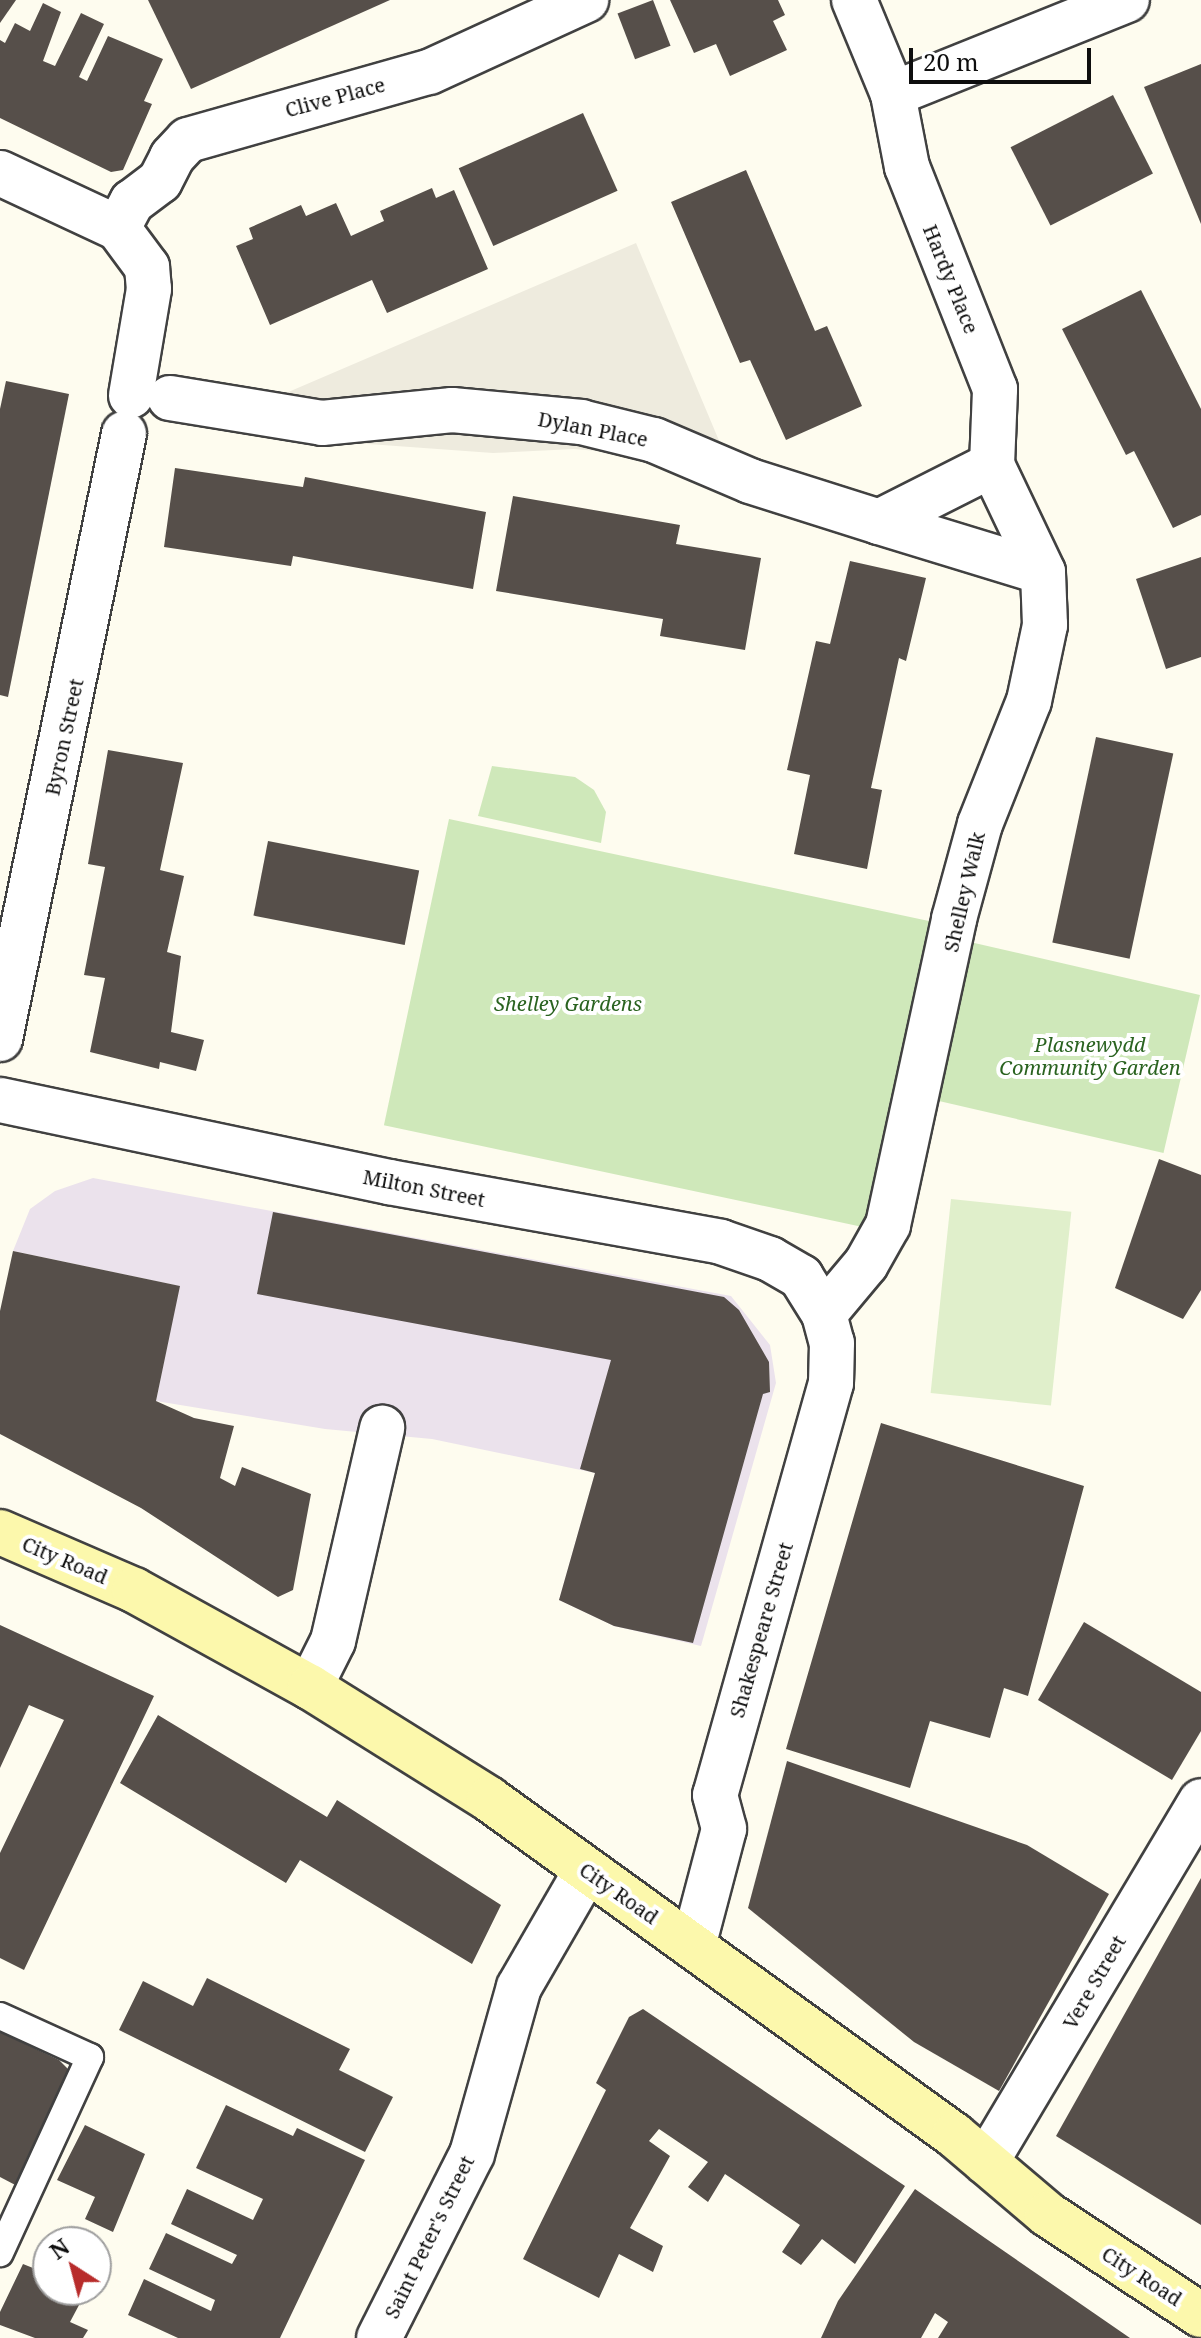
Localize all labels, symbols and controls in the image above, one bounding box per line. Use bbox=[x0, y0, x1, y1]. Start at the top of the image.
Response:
scale bar bbox=[913, 32, 1095, 82]
text: 20 m bbox=[923, 45, 979, 78]
street label: Clive Place bbox=[282, 72, 388, 122]
street label: Hardy Place bbox=[918, 221, 984, 337]
street label: Dylan Place bbox=[536, 407, 650, 451]
street label: Byron Street bbox=[40, 676, 88, 798]
street label: Shelley Walk bbox=[939, 830, 989, 954]
park label: Shelley Gardens bbox=[494, 991, 642, 1015]
park label: Plasnewydd Community Garden bbox=[999, 1033, 1181, 1080]
street label: Milton Street bbox=[361, 1164, 487, 1212]
street label: City Road bbox=[19, 1531, 111, 1589]
street label: Shakespeare Street bbox=[724, 1540, 798, 1720]
street label: City Road bbox=[575, 1857, 663, 1929]
street label: Vere Street bbox=[1058, 1931, 1130, 2033]
street label: Saint Peter's Street bbox=[379, 2152, 479, 2322]
north arrow bbox=[32, 2226, 112, 2306]
text: N bbox=[43, 2231, 75, 2265]
street label: City Road bbox=[1098, 2241, 1186, 2311]

